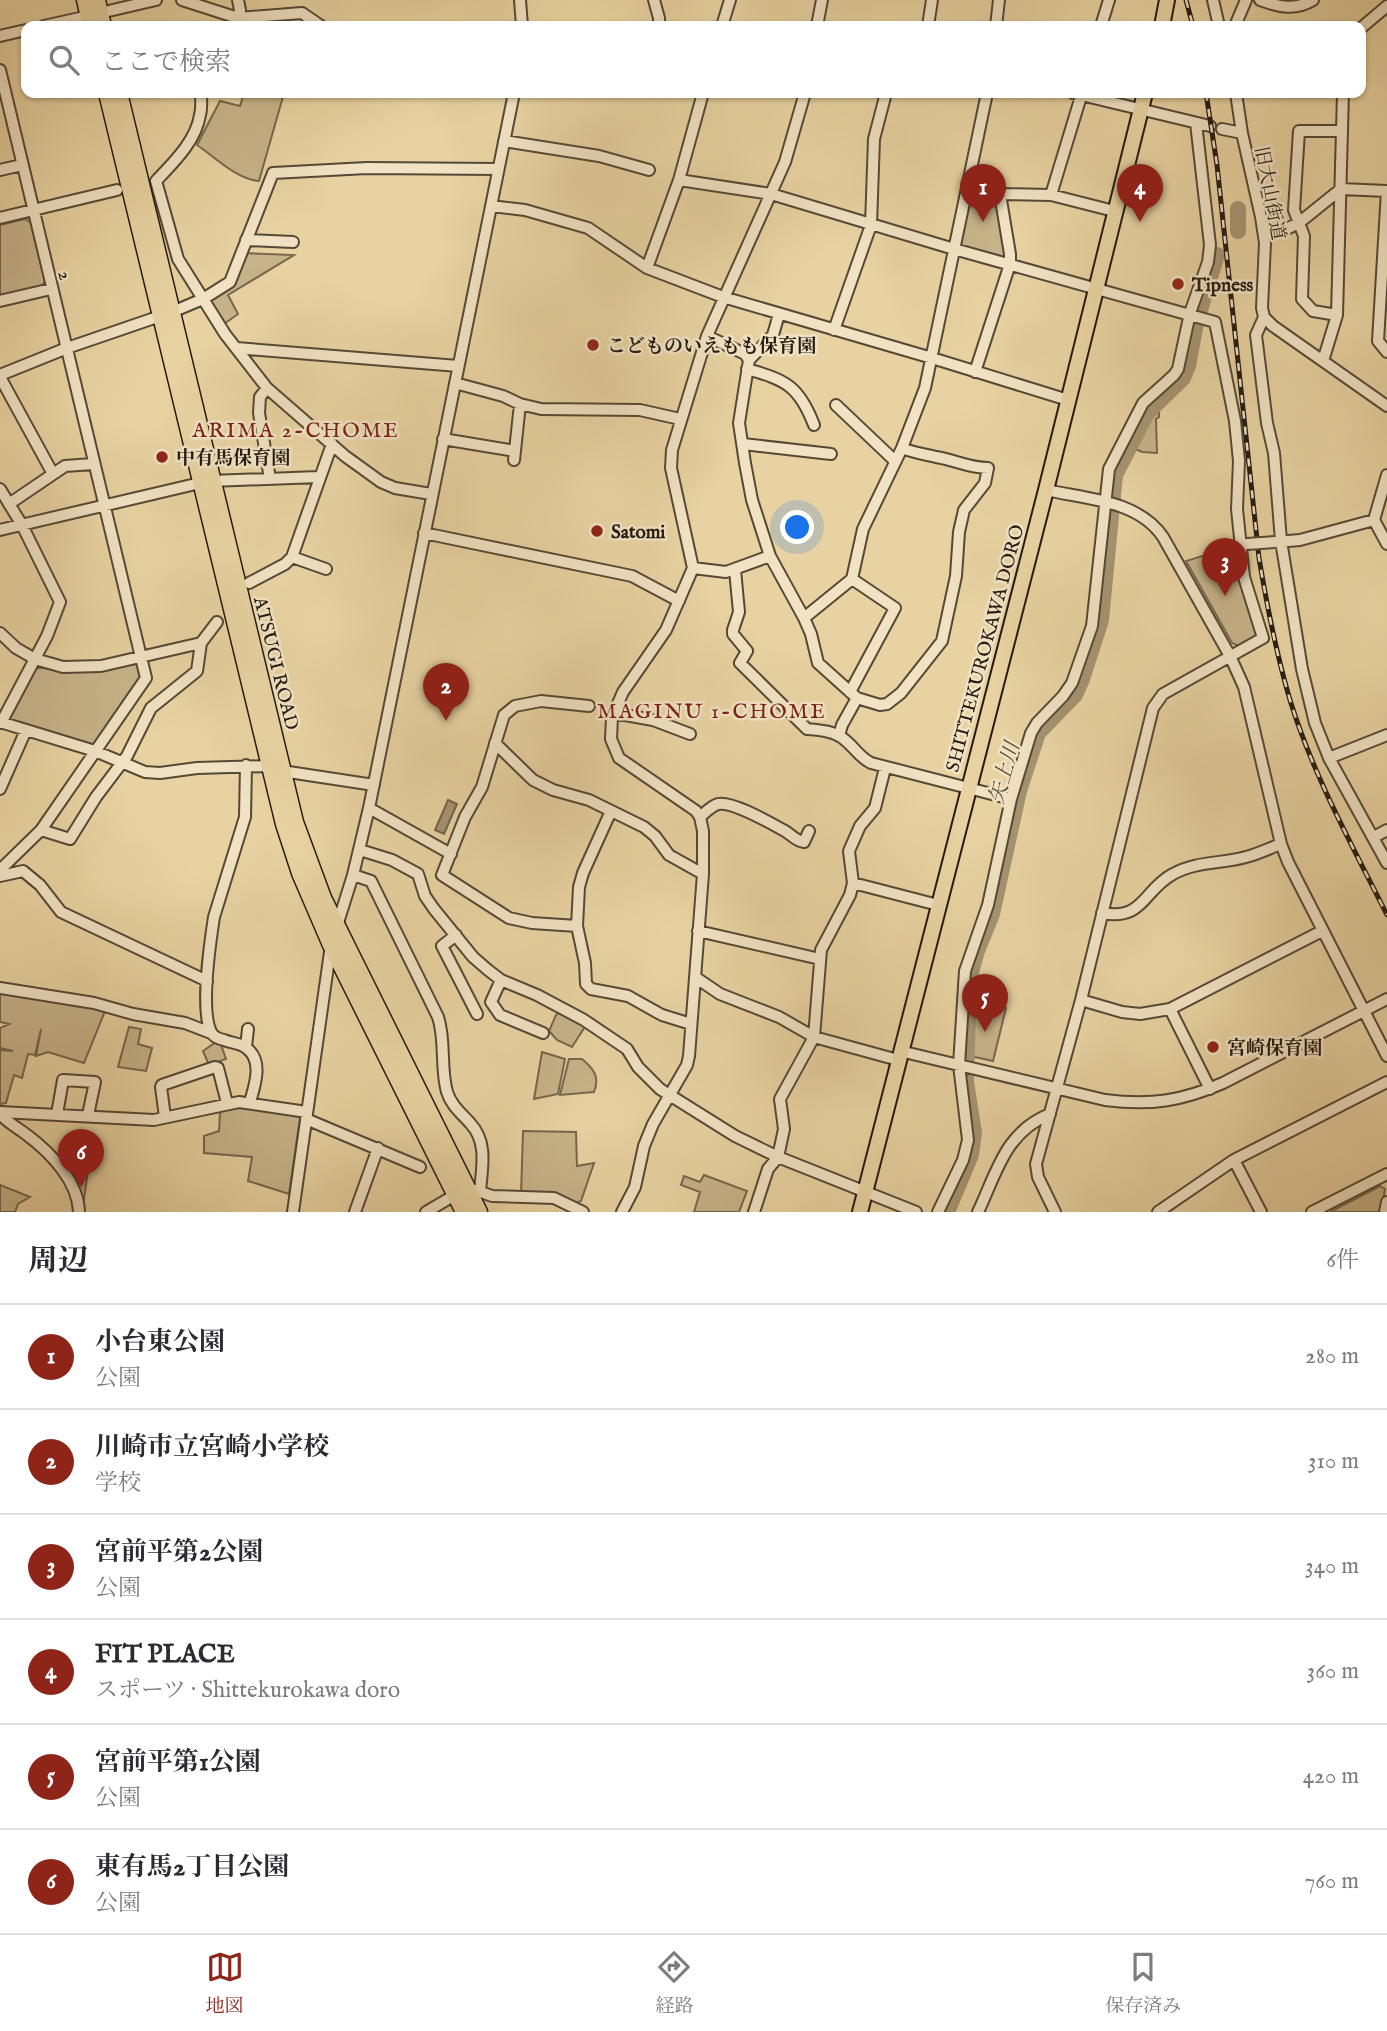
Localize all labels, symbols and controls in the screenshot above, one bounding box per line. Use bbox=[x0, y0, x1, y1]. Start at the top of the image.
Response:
search box bbox=[21, 21, 1366, 98]
icon: search bbox=[45, 41, 83, 79]
text: ここで検索 bbox=[101, 46, 231, 79]
street label: 旧大山街道 bbox=[1248, 144, 1290, 242]
pin: 1 bbox=[960, 164, 1006, 222]
pin: 4 bbox=[1117, 164, 1163, 222]
street label: 2 bbox=[51, 268, 77, 283]
place label: Tipness bbox=[1191, 274, 1254, 298]
marker: Tipness bbox=[1170, 276, 1186, 292]
place label: こどものいえもも保育園 bbox=[607, 335, 816, 359]
marker: こどものいえもも保育園 bbox=[585, 337, 601, 353]
district label: ARIMA 2-CHOME bbox=[191, 418, 400, 445]
place label: 中有馬保育園 bbox=[176, 447, 290, 471]
marker: 中有馬保育園 bbox=[154, 449, 170, 465]
your location bbox=[780, 510, 814, 544]
place label: Satomi bbox=[611, 521, 665, 545]
street label: SHITTEKUROKAWA DORO bbox=[941, 522, 1031, 775]
marker: Satomi bbox=[589, 523, 605, 539]
pin: 3 bbox=[1202, 538, 1248, 596]
street label: ATSUGI ROAD bbox=[247, 593, 303, 733]
pin: 2 bbox=[423, 663, 469, 721]
district label: MAGINU 1-CHOME bbox=[597, 699, 827, 726]
water label: 矢上川 bbox=[984, 737, 1028, 807]
pin: 5 bbox=[962, 974, 1008, 1032]
place label: 宮崎保育園 bbox=[1227, 1037, 1322, 1061]
marker: 宮崎保育園 bbox=[1205, 1039, 1221, 1055]
pin: 6 bbox=[58, 1129, 104, 1187]
text: 周辺 bbox=[28, 1243, 88, 1281]
text: 6件 bbox=[1326, 1246, 1359, 1275]
text: 小台東公園 bbox=[95, 1326, 225, 1359]
text: 1 bbox=[47, 1342, 55, 1371]
text: 280 m bbox=[1305, 1342, 1359, 1371]
text: 公園 bbox=[95, 1364, 141, 1393]
text: 川崎市立宮崎小学校 bbox=[95, 1431, 329, 1464]
text: 2 bbox=[46, 1447, 56, 1476]
text: 310 m bbox=[1308, 1447, 1359, 1476]
text: 学校 bbox=[95, 1469, 141, 1498]
text: 宮前平第2公園 bbox=[95, 1536, 263, 1569]
text: 3 bbox=[47, 1552, 55, 1581]
text: 340 m bbox=[1305, 1552, 1359, 1581]
text: 公園 bbox=[95, 1574, 141, 1603]
text: FIT PLACE bbox=[95, 1638, 235, 1671]
text: 4 bbox=[45, 1657, 57, 1686]
text: 360 m bbox=[1307, 1657, 1359, 1686]
text: スポーツ · Shittekurokawa doro bbox=[95, 1676, 400, 1705]
text: 宮前平第1公園 bbox=[95, 1746, 261, 1779]
text: 5 bbox=[47, 1762, 55, 1791]
text: 420 m bbox=[1303, 1762, 1359, 1791]
text: 公園 bbox=[95, 1784, 141, 1813]
text: 東有馬2丁目公園 bbox=[95, 1851, 289, 1884]
text: 6 bbox=[46, 1867, 56, 1896]
text: 760 m bbox=[1304, 1867, 1359, 1896]
text: 公園 bbox=[95, 1889, 141, 1918]
tab: 地図 bbox=[206, 1948, 244, 2019]
tab: 経路 bbox=[655, 1948, 693, 2019]
tab: 保存済み bbox=[1105, 1948, 1181, 2019]

